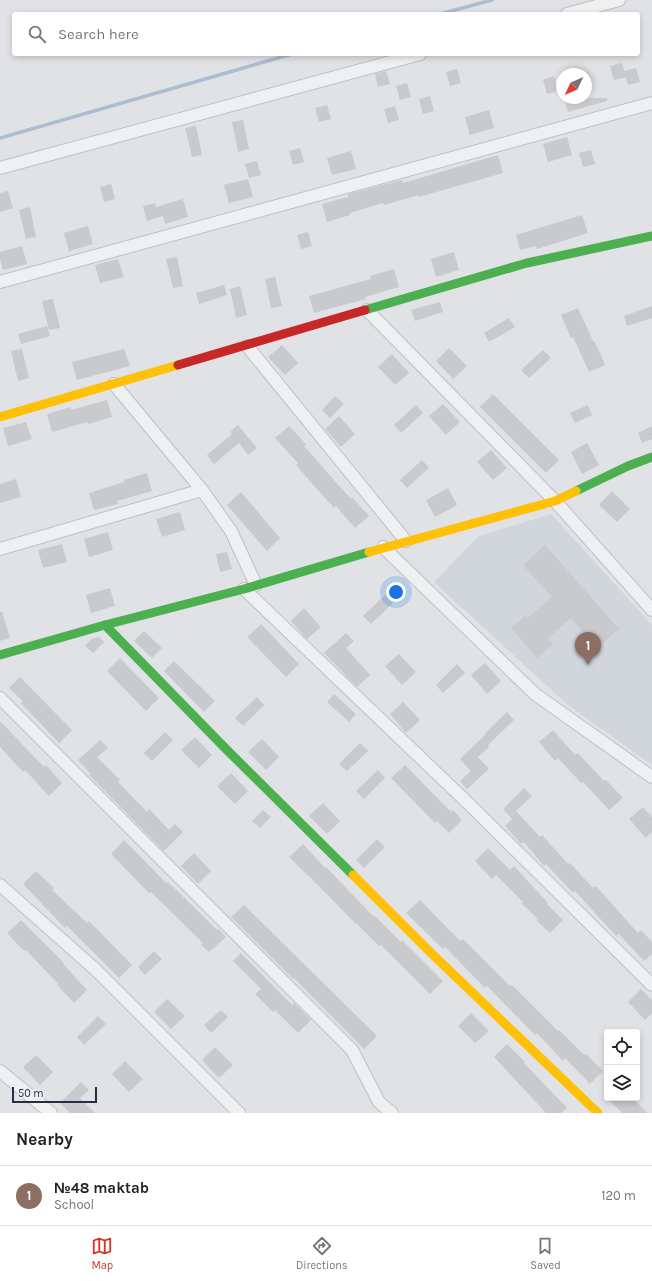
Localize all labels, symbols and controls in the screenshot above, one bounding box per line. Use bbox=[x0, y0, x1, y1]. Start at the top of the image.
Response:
search box bbox=[12, 12, 640, 56]
icon: search bbox=[26, 23, 48, 45]
text: Search here bbox=[58, 25, 139, 43]
north arrow bbox=[556, 68, 592, 104]
your location bbox=[386, 582, 406, 602]
pin: 1 bbox=[575, 632, 601, 665]
map controls bbox=[604, 1029, 640, 1101]
button: locate bbox=[604, 1029, 640, 1065]
button: layers bbox=[604, 1065, 640, 1101]
scale bar bbox=[12, 1085, 97, 1104]
text: 50 m bbox=[18, 1087, 44, 1100]
text: Nearby bbox=[16, 1129, 73, 1149]
text: №48 maktab bbox=[54, 1179, 149, 1197]
text: 1 bbox=[27, 1188, 31, 1203]
text: 120 m bbox=[601, 1188, 636, 1203]
text: School bbox=[54, 1197, 94, 1212]
tab: Map bbox=[91, 1235, 113, 1272]
tab: Directions bbox=[296, 1235, 348, 1272]
tab: Saved bbox=[530, 1235, 561, 1272]

